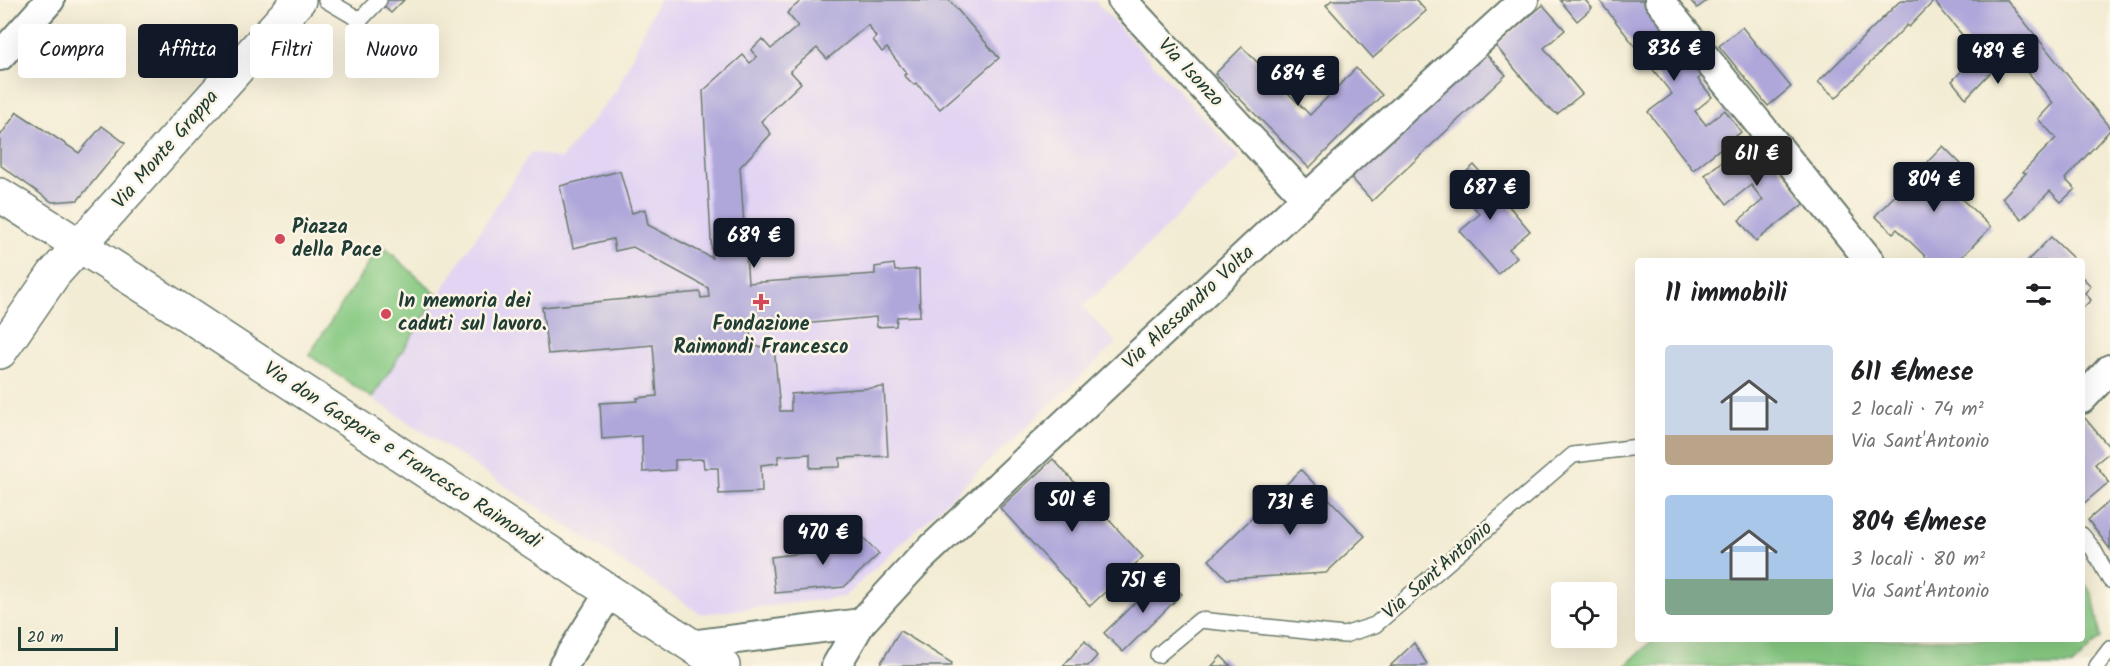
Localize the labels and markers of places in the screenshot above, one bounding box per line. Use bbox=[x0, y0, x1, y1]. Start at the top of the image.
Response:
pin: 836 € bbox=[1632, 31, 1716, 82]
pin: 489 € bbox=[1956, 34, 2040, 85]
pin: 684 € bbox=[1256, 56, 1340, 107]
pin: 611 € bbox=[1715, 136, 1799, 187]
pin: 804 € bbox=[1892, 162, 1976, 213]
pin: 687 € bbox=[1448, 170, 1532, 221]
place label: Piazza della Pace bbox=[292, 212, 382, 267]
pin: 689 € bbox=[712, 218, 796, 269]
marker: Piazza della Pace bbox=[273, 232, 287, 246]
place label: In memoria dei caduti sul lavoro. bbox=[398, 286, 547, 341]
marker: Fondazione Raimondi Francesco bbox=[752, 293, 770, 311]
marker: In memoria dei caduti sul lavoro. bbox=[379, 307, 393, 321]
place label: Fondazione Raimondi Francesco bbox=[674, 309, 848, 364]
pin: 501 € bbox=[1030, 482, 1114, 533]
pin: 731 € bbox=[1248, 485, 1332, 536]
pin: 470 € bbox=[781, 515, 865, 566]
pin: 751 € bbox=[1101, 563, 1185, 614]

